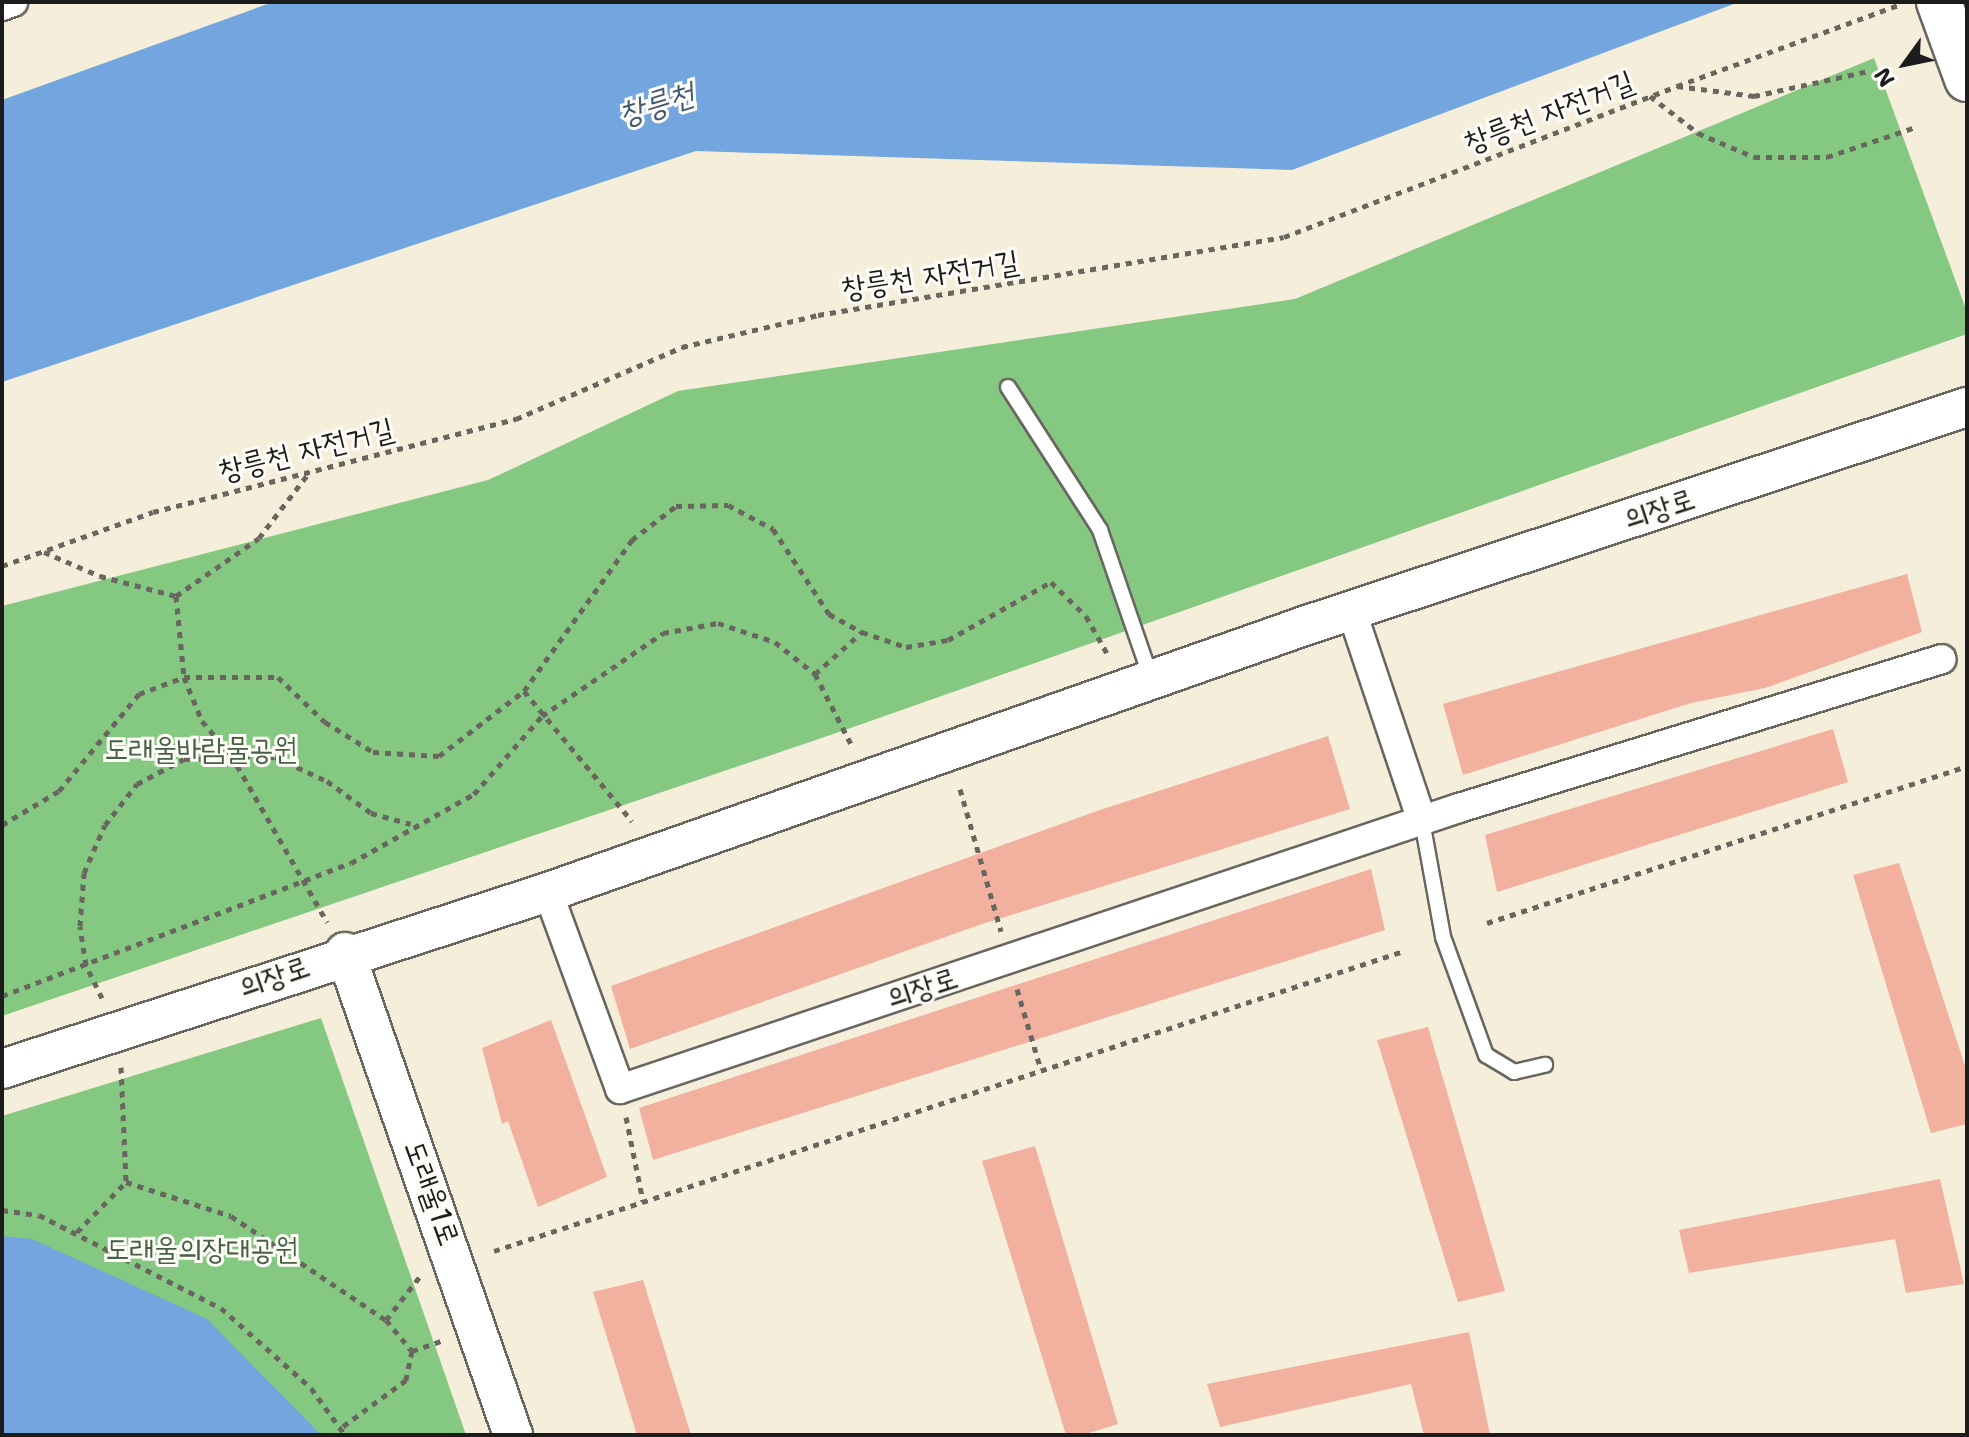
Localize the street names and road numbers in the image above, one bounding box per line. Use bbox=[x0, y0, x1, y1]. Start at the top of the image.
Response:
street label: 창릉천 자전거길 bbox=[1459, 63, 1639, 161]
street label: 창릉천 자전거길 bbox=[839, 243, 1021, 307]
street label: 창릉천 자전거길 bbox=[215, 411, 397, 489]
street label: 의장로 bbox=[1619, 481, 1699, 537]
street label: 의장로 bbox=[234, 948, 314, 1006]
street label: 의장로 bbox=[882, 960, 962, 1016]
street label: 도래울1로 bbox=[396, 1136, 468, 1250]

